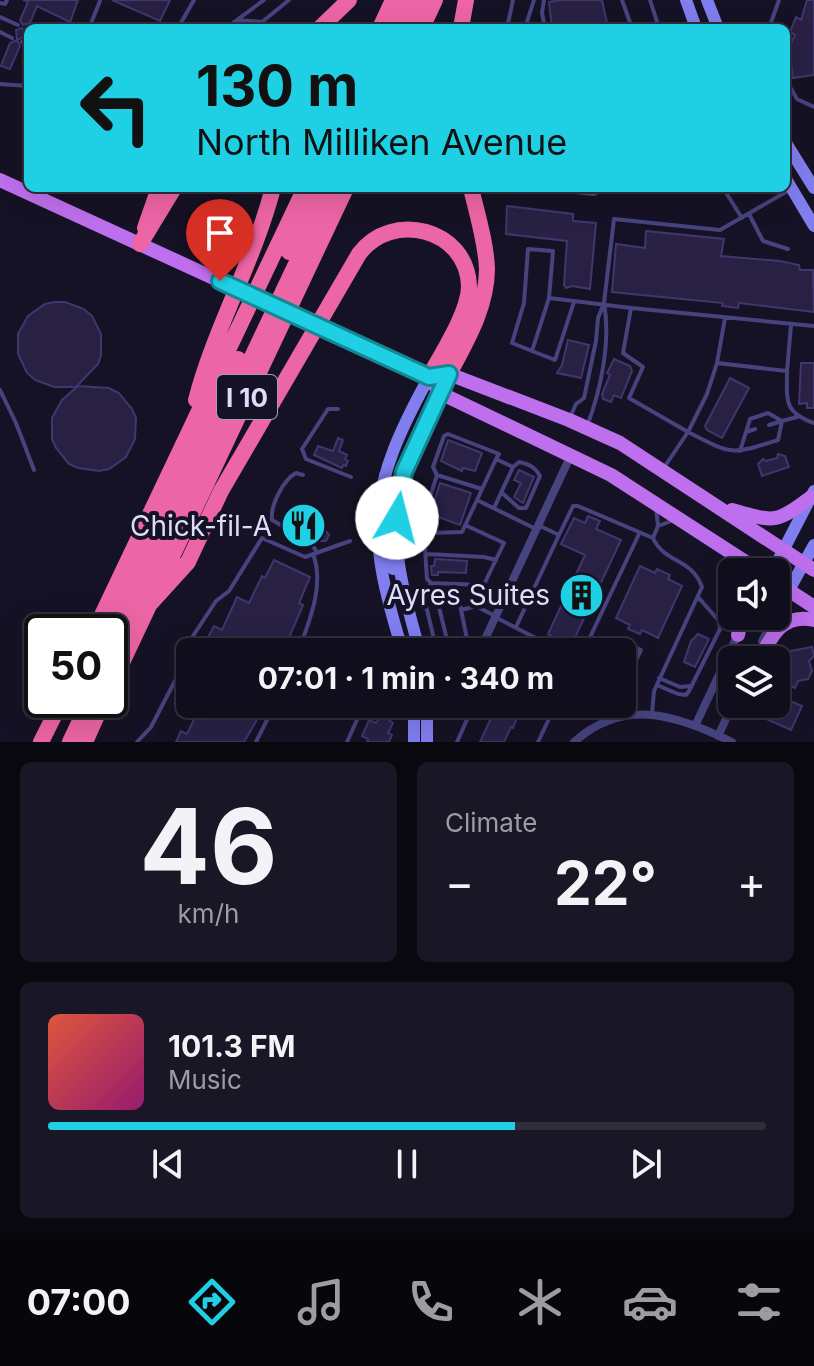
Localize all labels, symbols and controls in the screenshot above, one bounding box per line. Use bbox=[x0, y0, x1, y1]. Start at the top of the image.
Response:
text: 130 m bbox=[196, 52, 358, 120]
icon: left bbox=[64, 56, 168, 160]
text: North Milliken Avenue bbox=[196, 120, 567, 164]
pin bbox=[186, 199, 254, 281]
icon: arrive bbox=[198, 211, 242, 255]
road number: I 10 bbox=[217, 375, 277, 419]
position arrow bbox=[355, 476, 439, 560]
restaurant icon: Chick-fil-A bbox=[279, 502, 327, 550]
place label: Chick-fil-A bbox=[130, 509, 272, 543]
map controls bbox=[718, 558, 790, 718]
button: sound bbox=[718, 558, 790, 630]
building icon: Ayres Suites bbox=[557, 571, 605, 619]
place label: Ayres Suites bbox=[386, 578, 550, 612]
speed limit sign: 50 bbox=[24, 614, 128, 718]
button: layers bbox=[718, 646, 790, 718]
text: 07:01 · 1 min · 340 m bbox=[258, 660, 554, 696]
text: 46 bbox=[140, 783, 277, 909]
text: Climate bbox=[445, 807, 537, 838]
text: 22° bbox=[554, 847, 657, 919]
text: − bbox=[445, 856, 474, 910]
text: + bbox=[737, 856, 766, 910]
text: km/h bbox=[178, 898, 239, 929]
text: 101.3 FM bbox=[168, 1028, 295, 1064]
text: Music bbox=[168, 1064, 242, 1095]
icon: previous bbox=[146, 1142, 190, 1186]
icon: pause bbox=[385, 1142, 429, 1186]
icon: next bbox=[624, 1142, 668, 1186]
icon: directions bbox=[184, 1274, 240, 1330]
icon: music bbox=[293, 1274, 349, 1330]
icon: phone bbox=[403, 1274, 459, 1330]
icon: climate bbox=[512, 1274, 568, 1330]
icon: car bbox=[622, 1274, 678, 1330]
icon: filters bbox=[731, 1274, 787, 1330]
text: 07:00 bbox=[27, 1280, 131, 1324]

